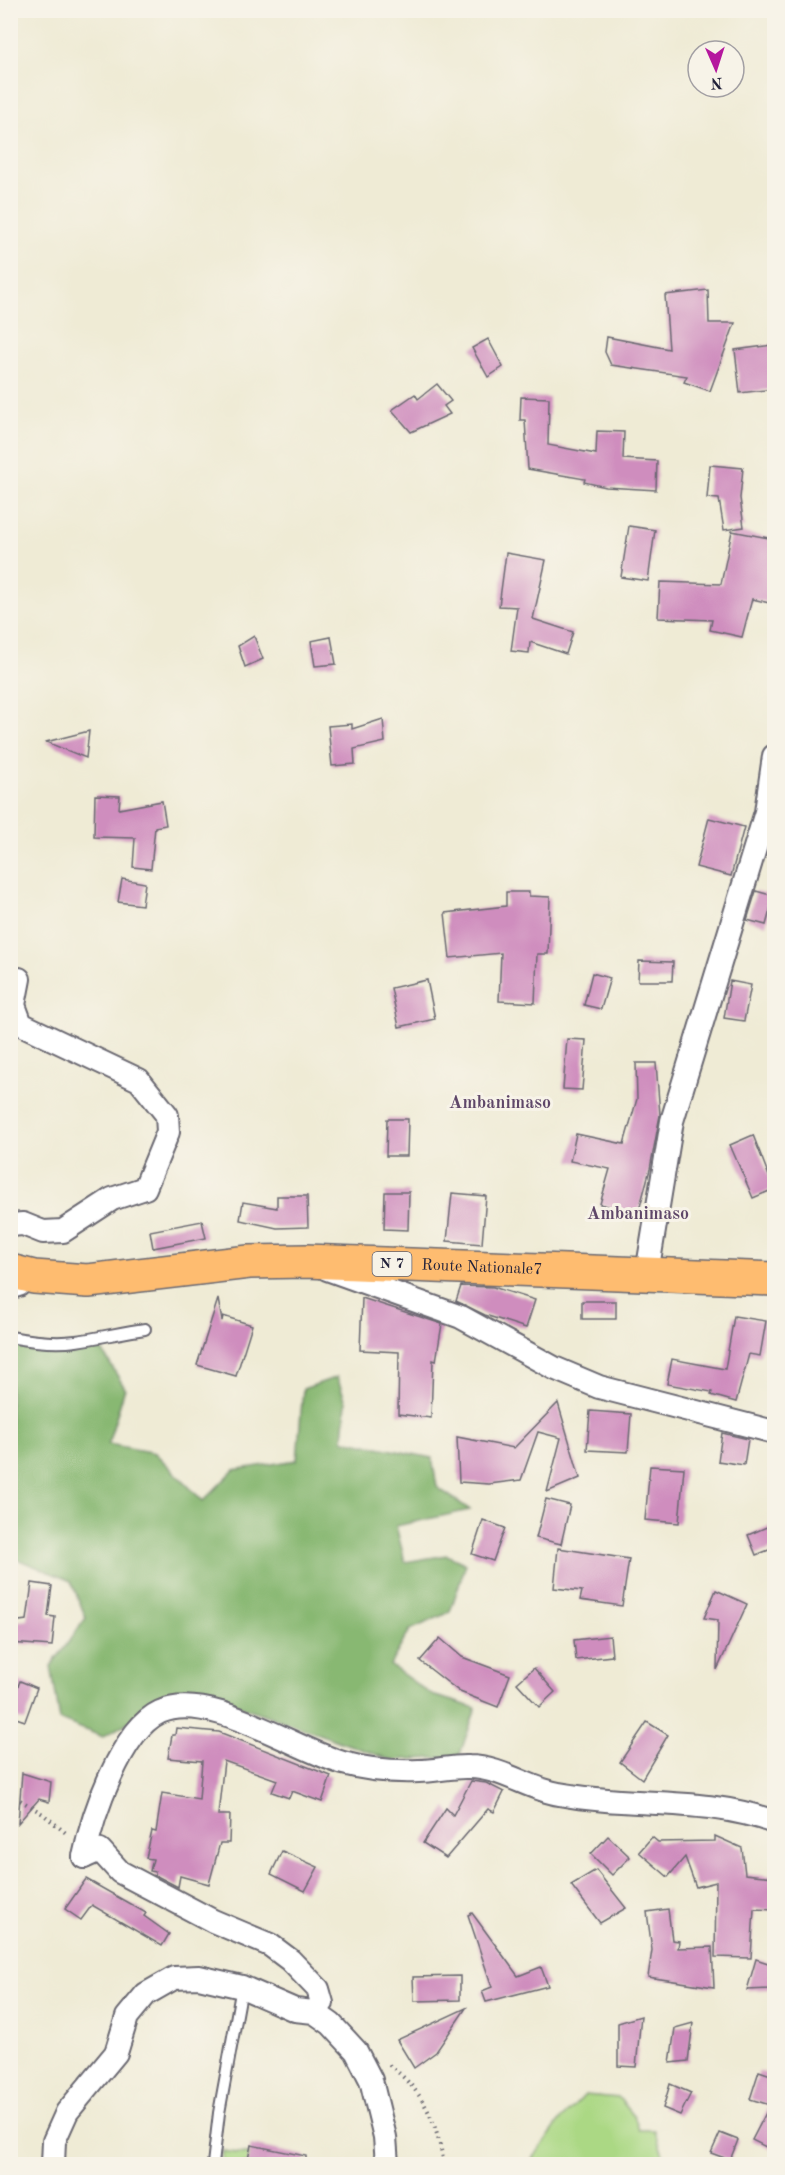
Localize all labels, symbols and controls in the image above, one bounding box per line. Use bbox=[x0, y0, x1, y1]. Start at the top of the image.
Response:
north arrow bbox=[686, 39, 746, 99]
text: N bbox=[709, 74, 723, 90]
district label: Ambanimaso bbox=[449, 1094, 551, 1112]
district label: Ambanimaso bbox=[587, 1205, 689, 1223]
road number: N 7 bbox=[372, 1252, 412, 1276]
street label: Route Nationale7 bbox=[421, 1257, 543, 1278]

